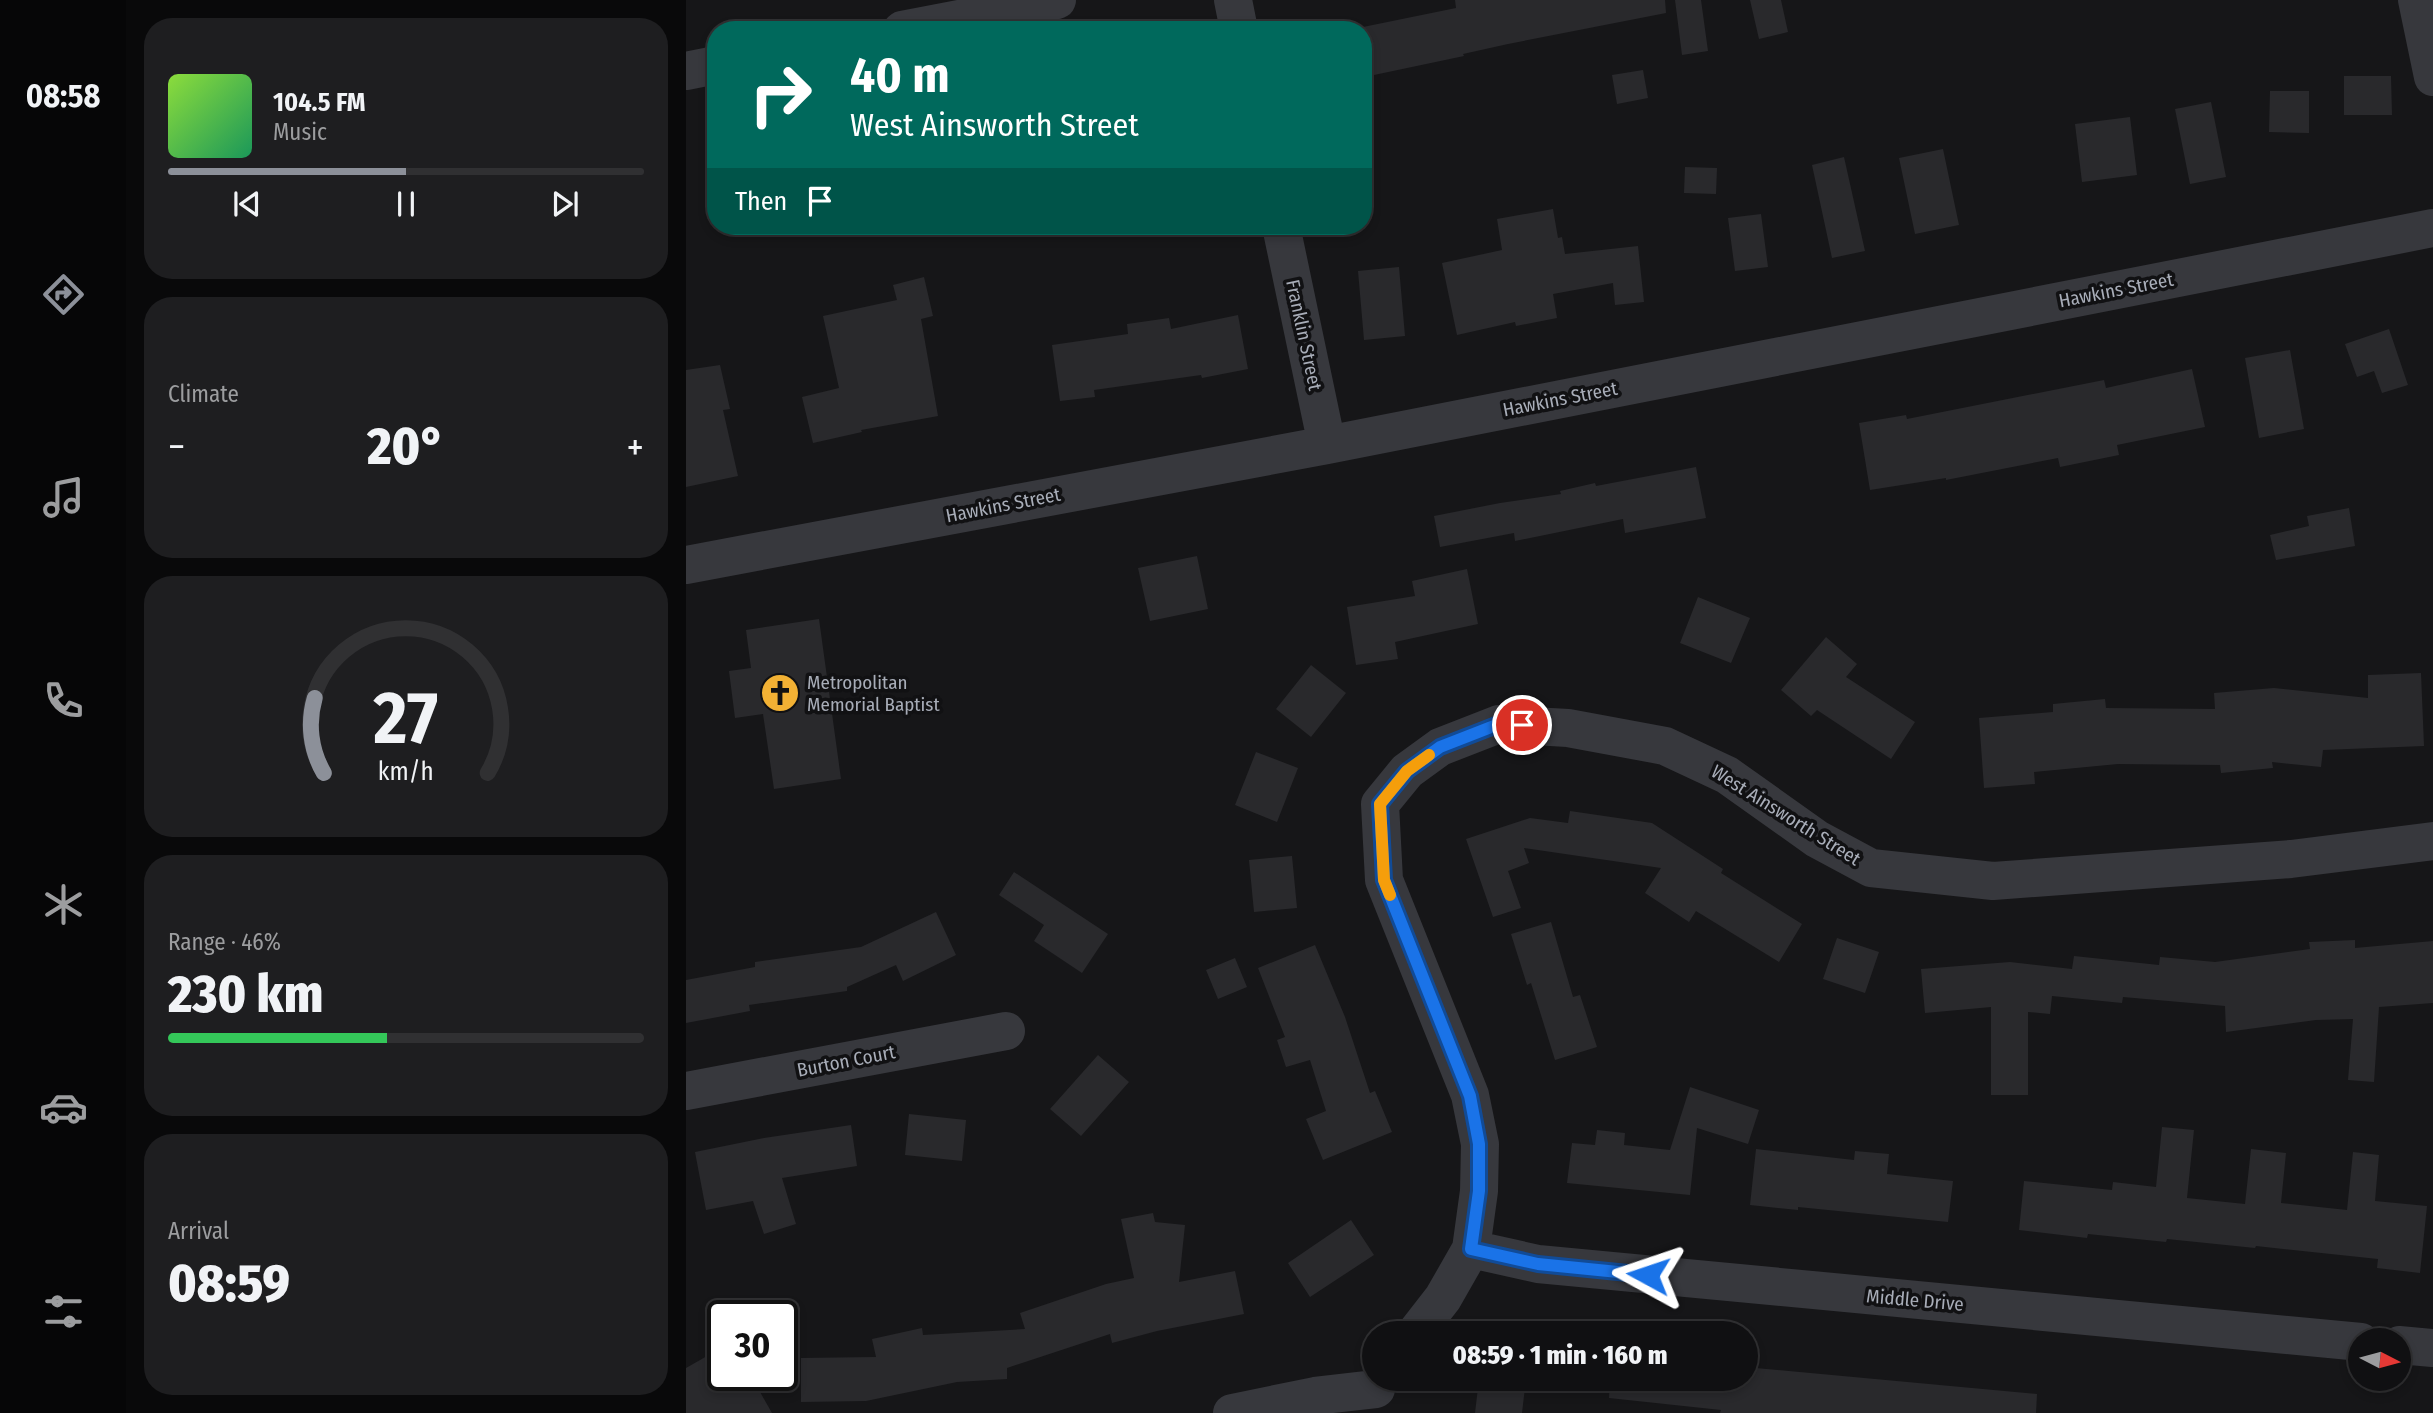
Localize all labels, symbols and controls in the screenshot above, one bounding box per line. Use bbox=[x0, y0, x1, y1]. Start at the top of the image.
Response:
text: 40 m bbox=[850, 46, 950, 105]
icon: right bbox=[735, 49, 826, 140]
text: 08:58 bbox=[26, 77, 100, 115]
text: 104.5 FM bbox=[273, 87, 365, 118]
text: West Ainsworth Street bbox=[850, 106, 1139, 144]
text: Music bbox=[273, 118, 327, 146]
icon: arrive bbox=[801, 182, 839, 220]
icon: previous bbox=[228, 185, 266, 223]
icon: pause bbox=[387, 185, 425, 223]
icon: next bbox=[546, 185, 584, 223]
text: Then bbox=[735, 186, 787, 217]
street label: Hawkins Street bbox=[2057, 267, 2176, 312]
icon: directions bbox=[39, 270, 88, 319]
street label: Franklin Street bbox=[1281, 277, 1327, 393]
street label: Hawkins Street bbox=[1501, 376, 1620, 421]
text: Climate bbox=[168, 380, 239, 408]
text: 20° bbox=[367, 415, 445, 478]
text: − bbox=[168, 424, 185, 470]
text: + bbox=[627, 424, 644, 470]
icon: music bbox=[39, 473, 88, 522]
street label: Hawkins Street bbox=[944, 482, 1063, 527]
place label: Metropolitan Memorial Baptist bbox=[807, 671, 940, 716]
church icon: Metropolitan Memorial Baptist bbox=[759, 672, 801, 714]
text: 27 bbox=[373, 675, 438, 762]
icon: phone bbox=[39, 676, 88, 725]
pin bbox=[1492, 695, 1552, 755]
icon: arrive bbox=[1503, 706, 1541, 744]
text: km/h bbox=[378, 756, 434, 786]
street label: West Ainsworth Street bbox=[1707, 760, 1865, 871]
icon: climate bbox=[39, 880, 88, 929]
text: Range · 46% bbox=[168, 928, 281, 956]
text: 230 km bbox=[168, 963, 323, 1026]
street label: Burton Court bbox=[795, 1040, 898, 1082]
icon: car bbox=[39, 1083, 88, 1132]
text: Arrival bbox=[168, 1217, 229, 1245]
position arrow bbox=[1611, 1238, 1685, 1312]
text: 08:59 bbox=[168, 1252, 290, 1315]
street label: Middle Drive bbox=[1865, 1284, 1965, 1316]
icon: filters bbox=[39, 1287, 88, 1336]
speed limit sign: 30 bbox=[707, 1300, 798, 1391]
north arrow bbox=[2348, 1328, 2412, 1391]
map controls bbox=[2348, 1328, 2411, 1391]
text: 08:59 · 1 min · 160 m bbox=[1453, 1340, 1667, 1371]

